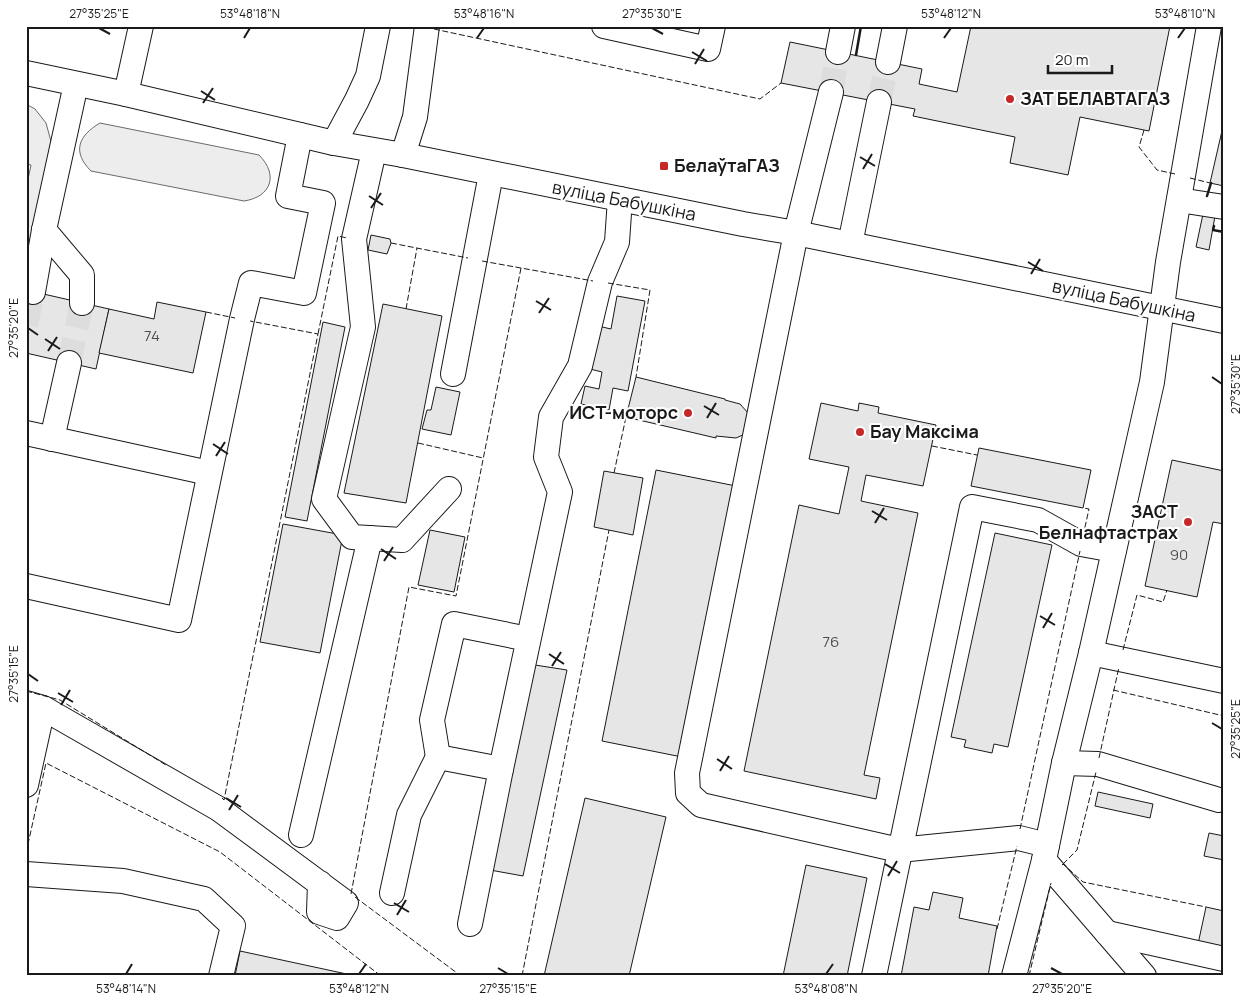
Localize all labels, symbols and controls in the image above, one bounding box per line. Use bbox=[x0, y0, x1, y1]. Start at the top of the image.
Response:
text: 27°35'25"E bbox=[69, 5, 129, 22]
text: 53°48'18"N bbox=[220, 5, 280, 22]
text: 53°48'16"N bbox=[454, 5, 514, 22]
text: 27°35'30"E bbox=[622, 5, 682, 22]
text: 53°48'12"N bbox=[921, 5, 981, 22]
text: 53°48'10"N bbox=[1155, 5, 1215, 22]
scale bar bbox=[1048, 42, 1111, 74]
text: 20 m bbox=[1055, 49, 1088, 70]
place label: ЗАТ БЕЛАВТАГАЗ bbox=[1020, 86, 1170, 110]
marker: ЗАТ БЕЛАВТАГАЗ bbox=[1004, 93, 1016, 105]
place label: БелаўтаГАЗ bbox=[674, 153, 780, 177]
marker: БелаўтаГАЗ bbox=[658, 160, 670, 172]
street label: вуліца Бабушкіна bbox=[550, 174, 698, 226]
street label: вуліца Бабушкіна bbox=[1050, 273, 1198, 327]
text: 27°35'20"E bbox=[5, 298, 22, 358]
house number: 74 bbox=[144, 325, 160, 346]
text: 27°35'30"E bbox=[1227, 354, 1244, 414]
place label: ИСТ-моторс bbox=[569, 400, 678, 424]
marker: ИСТ-моторс bbox=[682, 407, 694, 419]
place label: Бау Максіма bbox=[870, 419, 979, 443]
marker: Бау Максіма bbox=[854, 426, 866, 438]
place label: ЗАСТ Белнафтастрах bbox=[1039, 499, 1178, 544]
marker: ЗАСТ Белнафтастрах bbox=[1182, 516, 1194, 528]
house number: 90 bbox=[1170, 544, 1188, 565]
house number: 76 bbox=[823, 631, 839, 652]
text: 27°35'15"E bbox=[5, 645, 22, 703]
text: 27°35'25"E bbox=[1227, 699, 1244, 759]
text: 53°48'14"N bbox=[96, 980, 156, 997]
text: 53°48'12"N bbox=[329, 980, 389, 997]
text: 27°35'15"E bbox=[479, 980, 537, 997]
text: 53°48'08"N bbox=[795, 980, 857, 997]
text: 27°35'20"E bbox=[1032, 980, 1092, 997]

